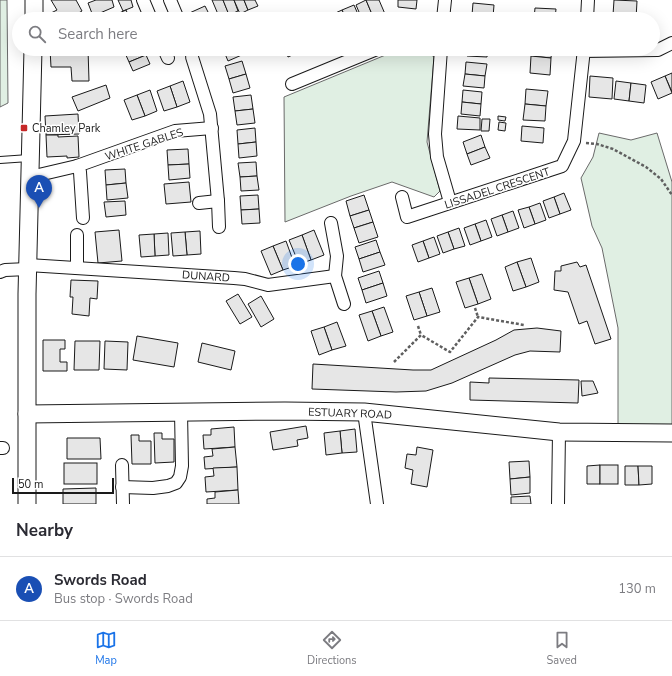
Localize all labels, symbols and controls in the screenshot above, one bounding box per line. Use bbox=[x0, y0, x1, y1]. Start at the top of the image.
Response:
search box bbox=[12, 12, 660, 56]
icon: search bbox=[26, 23, 48, 45]
text: Search here bbox=[58, 24, 138, 44]
place label: Chamley Park bbox=[32, 121, 101, 136]
marker: Chamley Park bbox=[19, 123, 29, 133]
street label: WHITE GABLES bbox=[103, 125, 186, 164]
street label: LISSADEL CRESCENT bbox=[442, 164, 552, 213]
pin: A bbox=[26, 175, 52, 208]
your location bbox=[288, 254, 308, 274]
street label: DUNARD bbox=[182, 267, 230, 286]
street label: ESTUARY ROAD bbox=[308, 405, 392, 422]
scale bar bbox=[12, 476, 114, 495]
text: 50 m bbox=[18, 477, 43, 492]
text: Nearby bbox=[16, 519, 73, 542]
text: Swords Road bbox=[54, 570, 147, 590]
text: A bbox=[24, 580, 34, 598]
text: 130 m bbox=[618, 580, 656, 598]
text: Bus stop · Swords Road bbox=[54, 590, 193, 608]
tab: Map bbox=[95, 629, 117, 668]
tab: Directions bbox=[307, 629, 357, 668]
tab: Saved bbox=[547, 629, 577, 668]

